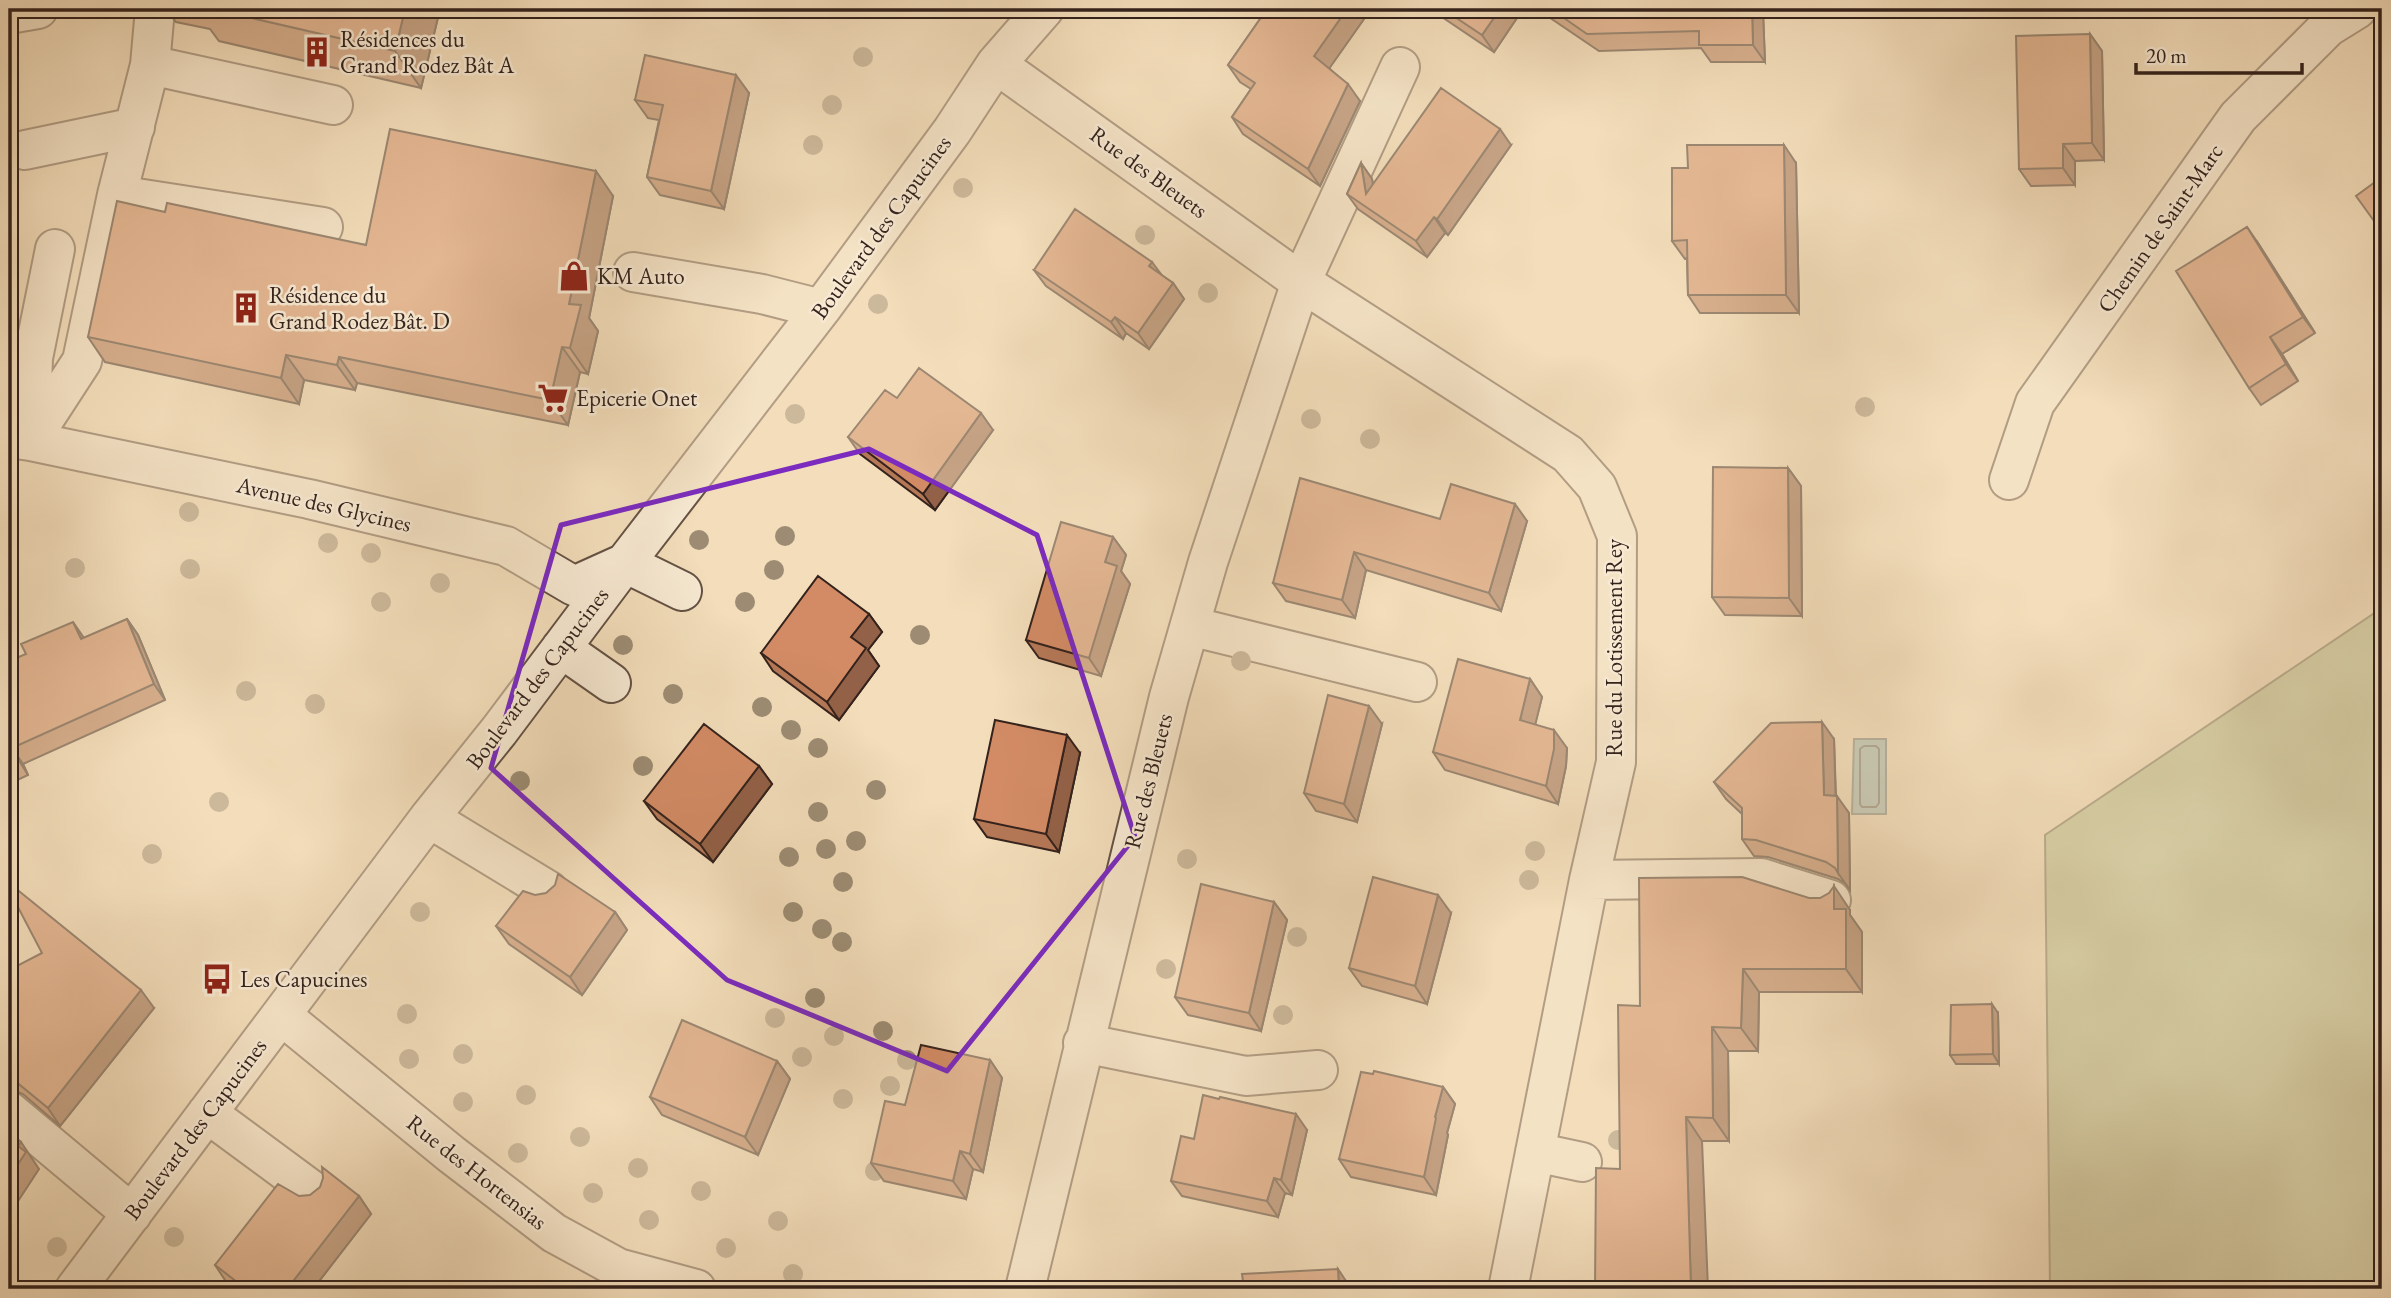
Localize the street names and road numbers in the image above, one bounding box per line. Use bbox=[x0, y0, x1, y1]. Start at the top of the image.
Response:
street label: Rue des Bleuets bbox=[1084, 119, 1214, 225]
street label: Boulevard des Capucines bbox=[804, 129, 958, 325]
street label: Chemin de Saint-Marc bbox=[2090, 137, 2230, 319]
street label: Avenue des Glycines bbox=[233, 469, 414, 539]
street label: Rue du Lotissement Rey bbox=[1599, 538, 1629, 757]
street label: Boulevard des Capucines bbox=[459, 581, 615, 775]
street label: Rue des Bleuets bbox=[1117, 710, 1179, 852]
street label: Boulevard des Capucines bbox=[117, 1032, 273, 1226]
street label: Rue des Hortensias bbox=[401, 1108, 553, 1236]

